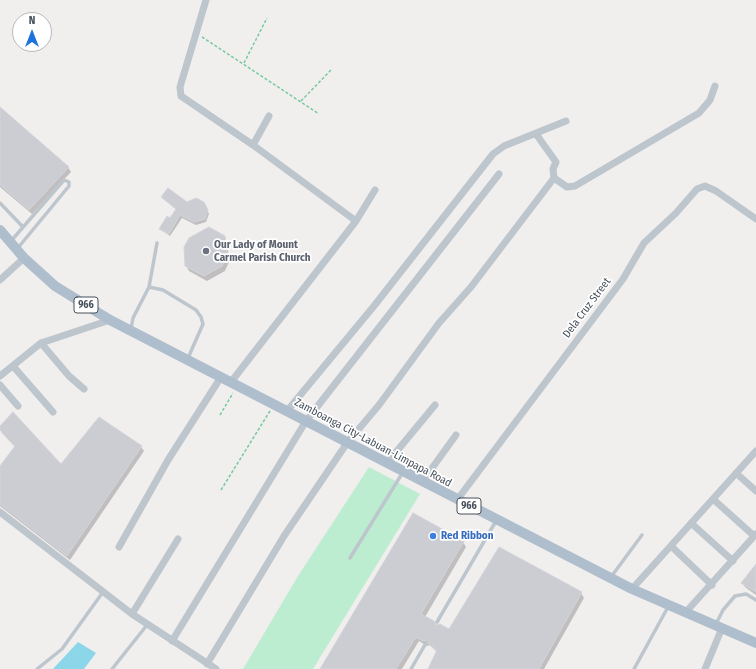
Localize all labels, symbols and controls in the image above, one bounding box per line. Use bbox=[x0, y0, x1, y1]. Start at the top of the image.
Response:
north arrow bbox=[12, 12, 52, 52]
text: N bbox=[29, 14, 35, 27]
place label: Our Lady of Mount Carmel Parish Church bbox=[214, 238, 310, 264]
marker: Our Lady of Mount Carmel Parish Church bbox=[201, 246, 211, 256]
street label: Dela Cruz Street bbox=[560, 275, 614, 341]
road number: 966 bbox=[74, 297, 98, 313]
street label: Zamboanga City-Labuan-Limpapa Road bbox=[292, 396, 454, 490]
road number: 966 bbox=[457, 498, 481, 514]
place label: Red Ribbon bbox=[441, 529, 493, 543]
marker: Red Ribbon bbox=[428, 531, 438, 541]

